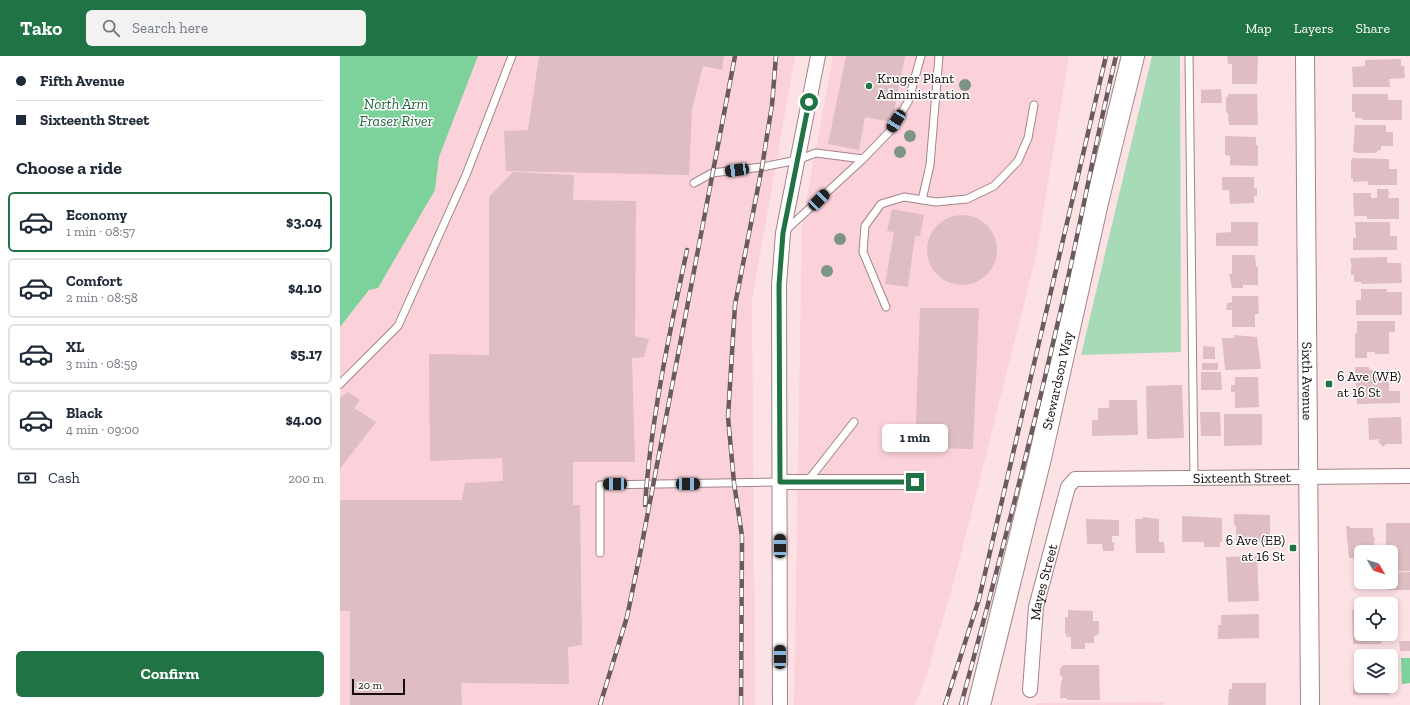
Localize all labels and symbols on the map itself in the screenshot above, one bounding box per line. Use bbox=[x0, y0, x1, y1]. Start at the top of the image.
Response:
place label: Kruger Plant Administration bbox=[877, 70, 970, 103]
marker: Kruger Plant Administration bbox=[864, 81, 874, 91]
route start bbox=[800, 93, 818, 111]
water label: North Arm Fraser River bbox=[359, 95, 434, 130]
car bbox=[885, 108, 907, 134]
car bbox=[724, 162, 750, 178]
car bbox=[806, 187, 832, 213]
street label: Stewardson Way bbox=[1039, 329, 1077, 431]
street label: Sixth Avenue bbox=[1298, 342, 1316, 421]
place label: 6 Ave (WB) at 16 St bbox=[1337, 368, 1401, 401]
marker: 6 Ave (WB) at 16 St bbox=[1324, 379, 1334, 389]
callout: 1 min bbox=[882, 424, 948, 452]
street label: Sixteenth Street bbox=[1193, 469, 1292, 487]
route end bbox=[906, 473, 924, 491]
car bbox=[603, 478, 627, 490]
car bbox=[676, 478, 700, 490]
place label: 6 Ave (EB) at 16 St bbox=[1226, 532, 1286, 565]
car bbox=[774, 534, 786, 558]
street label: Mayes Street bbox=[1027, 541, 1062, 621]
marker: 6 Ave (EB) at 16 St bbox=[1288, 543, 1298, 553]
north arrow bbox=[1354, 545, 1398, 589]
car bbox=[774, 645, 786, 669]
scale bar bbox=[352, 677, 405, 696]

